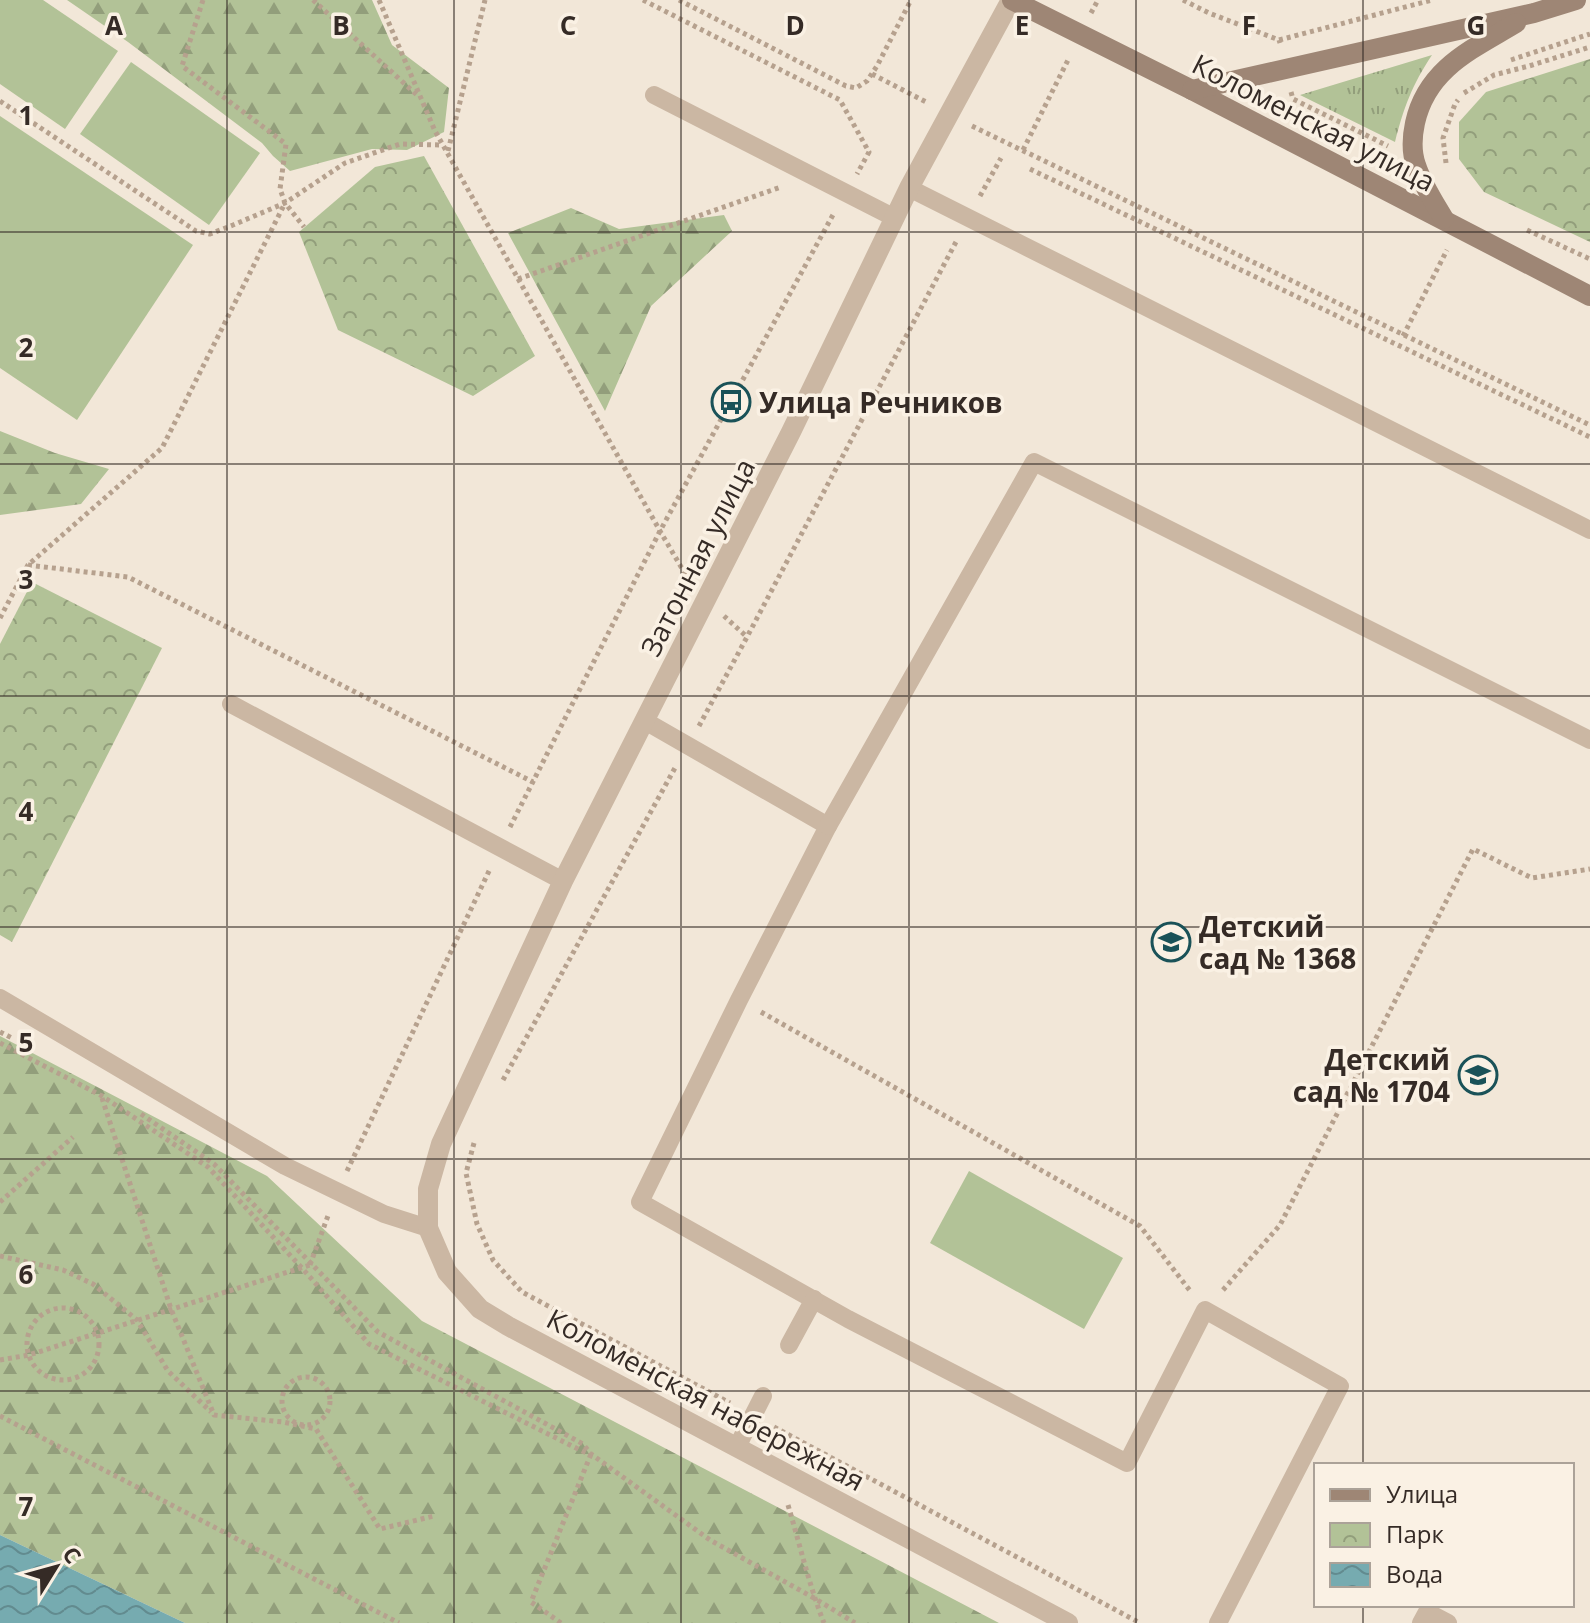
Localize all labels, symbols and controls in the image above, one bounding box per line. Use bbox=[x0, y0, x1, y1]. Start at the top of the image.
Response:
text: A bbox=[105, 7, 123, 43]
text: B bbox=[332, 7, 350, 43]
text: C bbox=[560, 7, 576, 43]
text: D bbox=[785, 7, 805, 43]
text: E bbox=[1015, 7, 1029, 43]
text: F bbox=[1242, 7, 1256, 43]
text: G bbox=[1467, 7, 1485, 43]
street label: Коломенская улица bbox=[1186, 44, 1442, 200]
text: 1 bbox=[19, 97, 33, 133]
text: 2 bbox=[19, 329, 34, 365]
bus stop icon: Улица Речников bbox=[710, 381, 752, 423]
place label: Улица Речников bbox=[759, 383, 1003, 421]
street label: Затонная улица bbox=[631, 452, 763, 662]
text: 3 bbox=[19, 561, 33, 597]
text: 4 bbox=[19, 793, 34, 829]
place label: Детский сад № 1368 bbox=[1199, 907, 1356, 977]
school or university icon: Детский сад № 1368 bbox=[1150, 921, 1192, 963]
text: 5 bbox=[19, 1024, 33, 1060]
place label: Детский сад № 1704 bbox=[1293, 1040, 1450, 1110]
school or university icon: Детский сад № 1704 bbox=[1457, 1054, 1499, 1096]
text: 6 bbox=[19, 1256, 34, 1292]
street label: Коломенская набережная bbox=[540, 1299, 872, 1499]
legend bbox=[1314, 1463, 1574, 1607]
text: Улица bbox=[1386, 1477, 1458, 1510]
text: 7 bbox=[19, 1488, 34, 1524]
text: Парк bbox=[1386, 1517, 1444, 1550]
north arrow bbox=[16, 1527, 96, 1607]
text: С bbox=[57, 1540, 89, 1569]
text: Вода bbox=[1386, 1557, 1443, 1590]

